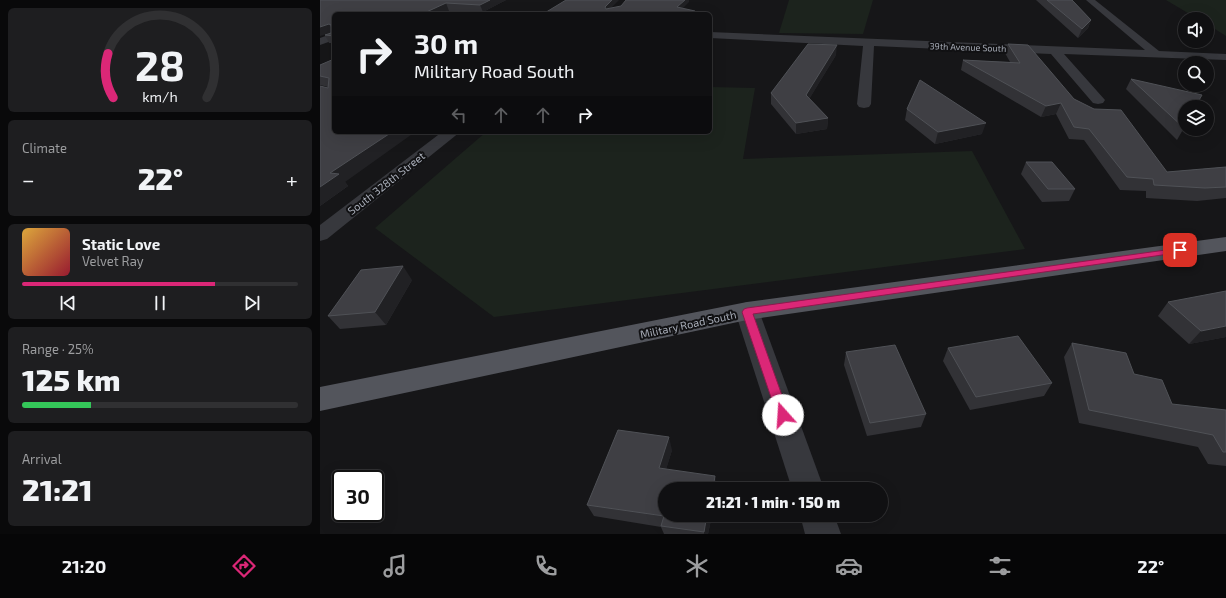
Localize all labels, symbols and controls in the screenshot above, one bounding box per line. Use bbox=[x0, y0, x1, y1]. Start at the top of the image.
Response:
map controls bbox=[1178, 12, 1214, 136]
button: sound bbox=[1178, 12, 1214, 48]
text: 30 m bbox=[414, 26, 478, 60]
icon: right bbox=[348, 28, 400, 80]
text: 28 bbox=[135, 39, 185, 89]
street label: 39th Avenue South bbox=[929, 40, 1007, 54]
button: search bbox=[1178, 56, 1214, 92]
text: Military Road South bbox=[414, 60, 575, 82]
text: km/h bbox=[142, 88, 178, 105]
button: layers bbox=[1178, 100, 1214, 136]
icon: left bbox=[448, 104, 470, 126]
icon: ahead bbox=[490, 104, 512, 126]
icon: ahead bbox=[532, 104, 554, 126]
icon: right bbox=[574, 104, 596, 126]
text: Climate bbox=[22, 140, 67, 156]
street label: South 328th Street bbox=[345, 149, 427, 217]
text: 22° bbox=[138, 160, 183, 196]
text: − bbox=[22, 166, 35, 192]
text: + bbox=[286, 166, 298, 192]
pin bbox=[1163, 233, 1197, 267]
text: Static Love bbox=[82, 235, 160, 253]
icon: arrive bbox=[1169, 239, 1191, 261]
text: Velvet Ray bbox=[82, 253, 144, 269]
icon: previous bbox=[57, 292, 79, 314]
icon: pause bbox=[149, 292, 171, 314]
icon: next bbox=[241, 292, 263, 314]
street label: Military Road South bbox=[639, 307, 737, 341]
text: Range · 25% bbox=[22, 341, 94, 357]
text: 125 km bbox=[22, 361, 121, 397]
position arrow bbox=[762, 394, 804, 436]
text: Arrival bbox=[22, 451, 62, 467]
speed limit sign: 30 bbox=[332, 470, 384, 522]
text: 21:21 bbox=[22, 471, 93, 507]
text: 21:21 · 1 min · 150 m bbox=[706, 493, 840, 511]
icon: directions bbox=[230, 552, 258, 580]
icon: music bbox=[381, 552, 409, 580]
icon: phone bbox=[532, 552, 560, 580]
icon: climate bbox=[683, 552, 711, 580]
icon: car bbox=[835, 552, 863, 580]
icon: filters bbox=[986, 552, 1014, 580]
text: 21:20 bbox=[62, 555, 106, 577]
text: 22° bbox=[1137, 555, 1164, 577]

